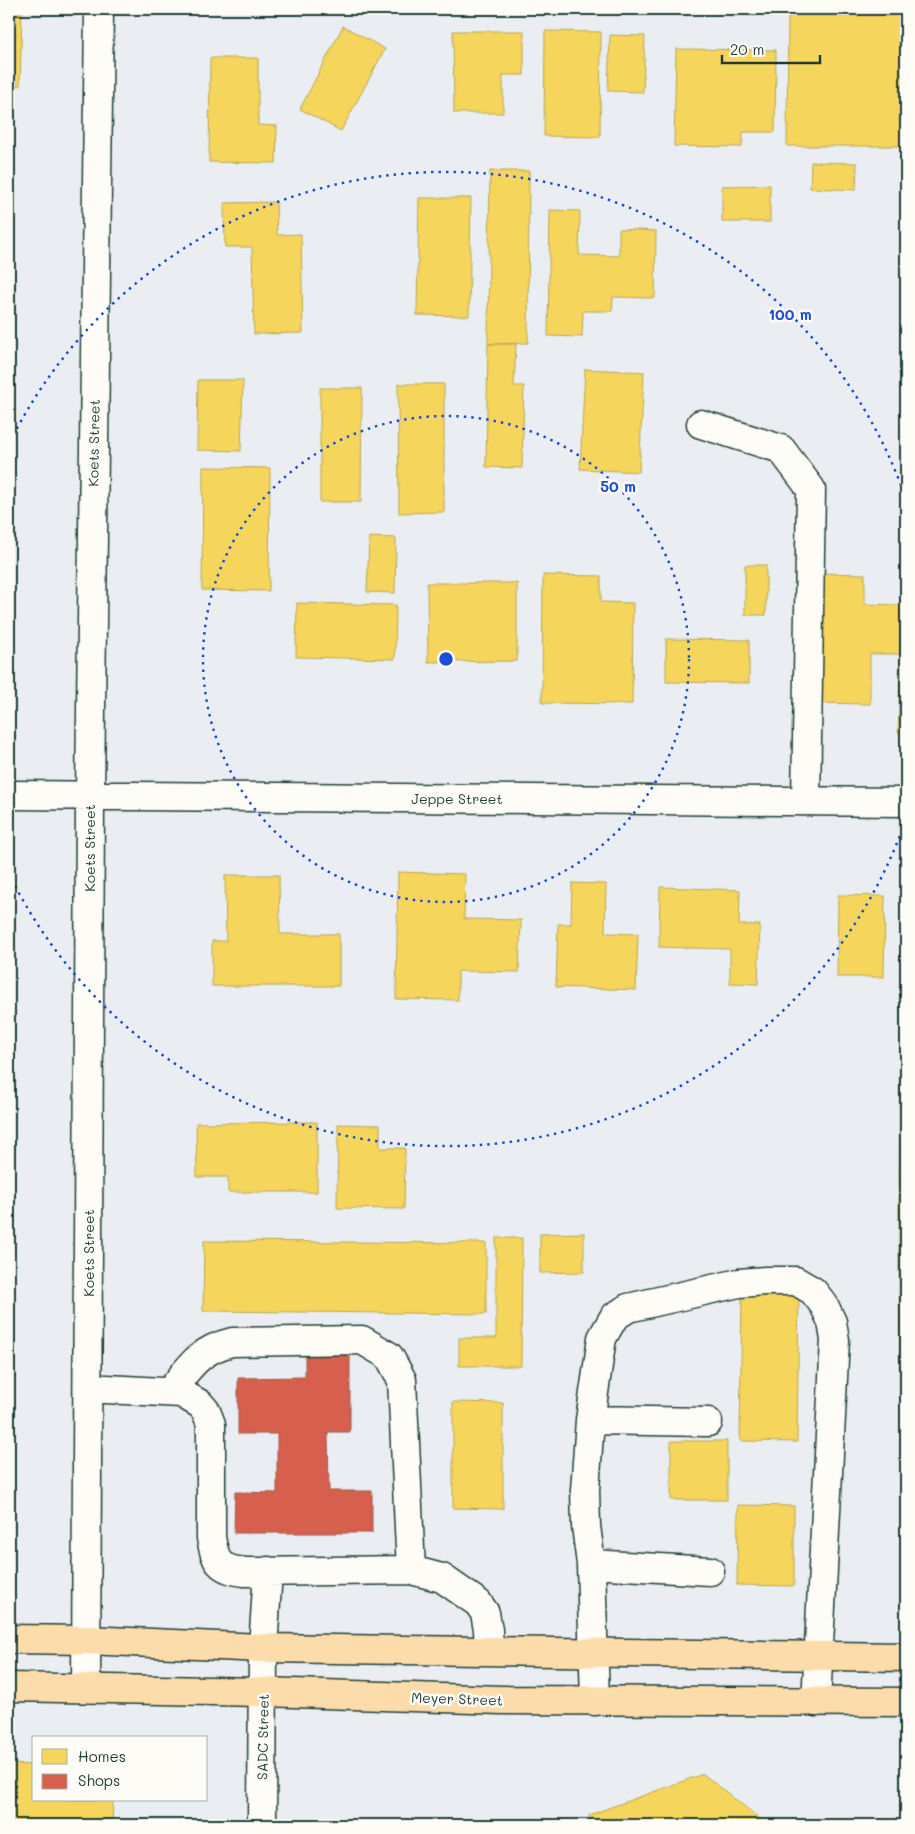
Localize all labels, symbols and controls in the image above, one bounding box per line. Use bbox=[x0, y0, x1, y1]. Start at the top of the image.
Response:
scale bar bbox=[722, 32, 820, 64]
text: 20 m bbox=[730, 39, 764, 59]
text: 100 m bbox=[768, 304, 812, 324]
street label: Koets Street bbox=[83, 399, 104, 487]
text: 50 m bbox=[600, 476, 636, 496]
centre of rings bbox=[437, 650, 455, 668]
street label: Jeppe Street bbox=[411, 789, 503, 808]
street label: Koets Street bbox=[80, 804, 99, 892]
street label: Koets Street bbox=[79, 1209, 98, 1297]
street label: Meyer Street bbox=[411, 1687, 503, 1710]
street label: SADC Street bbox=[252, 1694, 273, 1780]
legend bbox=[32, 1736, 208, 1802]
text: Homes bbox=[78, 1746, 126, 1766]
text: Shops bbox=[78, 1770, 120, 1790]

